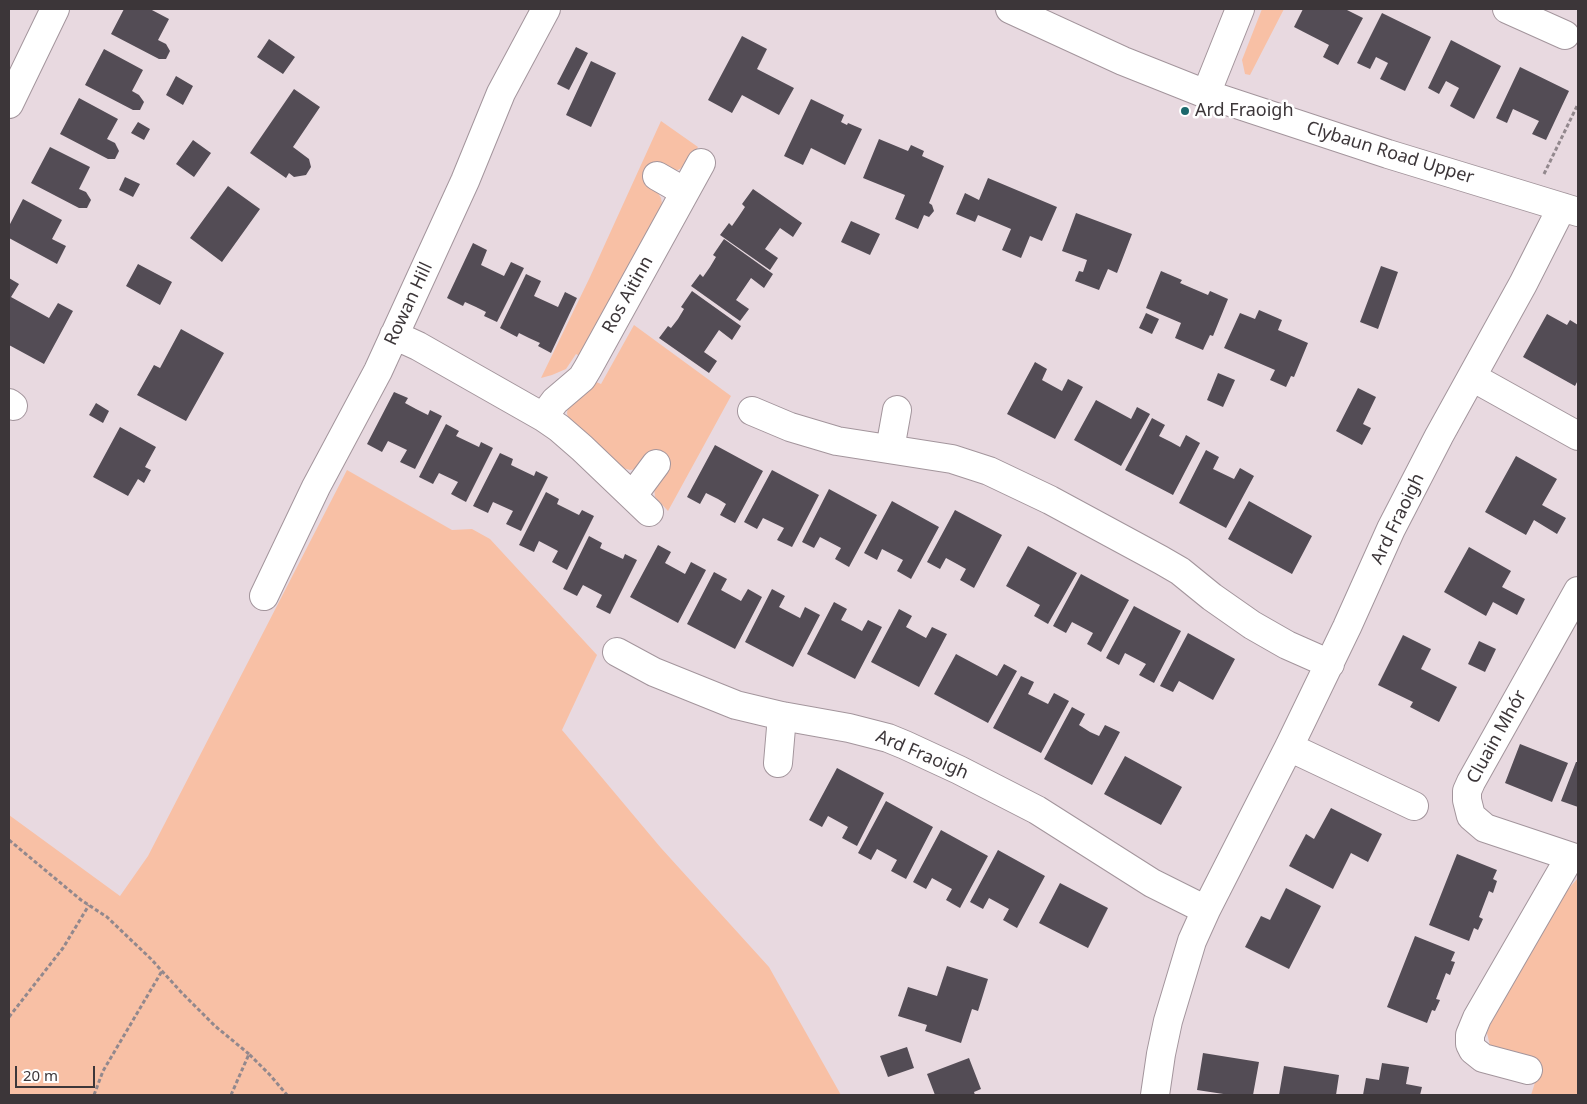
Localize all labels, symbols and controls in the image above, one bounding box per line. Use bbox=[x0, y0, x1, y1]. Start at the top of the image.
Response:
place label: Ard Fraoigh bbox=[1195, 100, 1294, 122]
marker: Ard Fraoigh bbox=[1179, 105, 1191, 117]
street label: Clybaun Road Upper bbox=[1304, 117, 1476, 189]
street label: Ros Aitinn bbox=[598, 253, 658, 337]
street label: Rowan Hill bbox=[380, 259, 438, 349]
street label: Ard Fraoigh bbox=[1367, 470, 1429, 568]
street label: Cluain Mhór bbox=[1462, 687, 1532, 787]
street label: Ard Fraoigh bbox=[872, 726, 972, 784]
scale bar bbox=[18, 1056, 98, 1088]
text: 20 m bbox=[23, 1065, 58, 1085]

